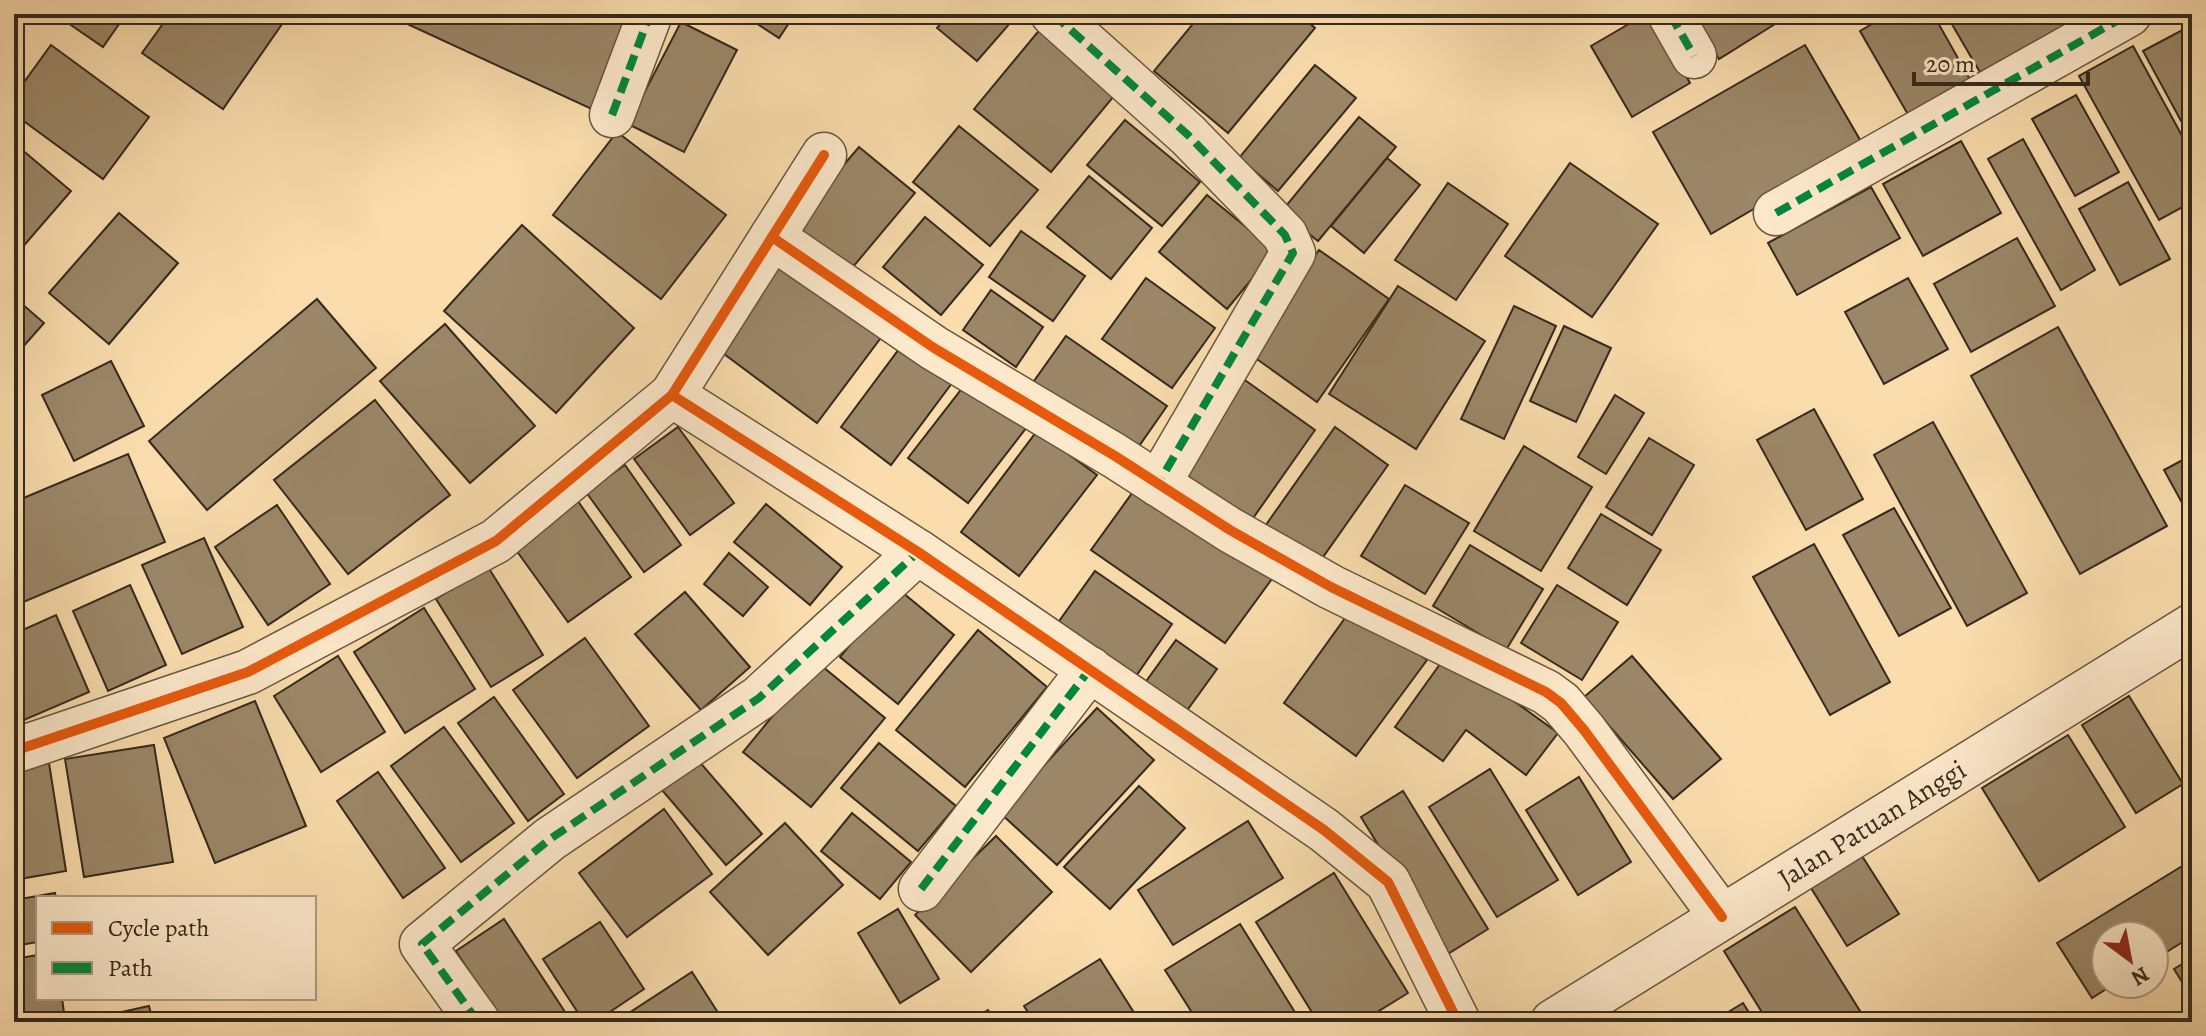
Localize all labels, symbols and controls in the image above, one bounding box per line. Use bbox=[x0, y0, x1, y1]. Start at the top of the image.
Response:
scale bar bbox=[1914, 36, 2088, 86]
text: 20 m bbox=[1926, 48, 1975, 80]
street label: Jalan Patuan Anggi bbox=[1771, 751, 1973, 897]
legend bbox=[36, 896, 316, 1000]
text: Cycle path bbox=[108, 912, 209, 944]
north arrow bbox=[2090, 920, 2170, 1000]
text: Path bbox=[108, 952, 153, 984]
text: N bbox=[2125, 959, 2155, 993]

